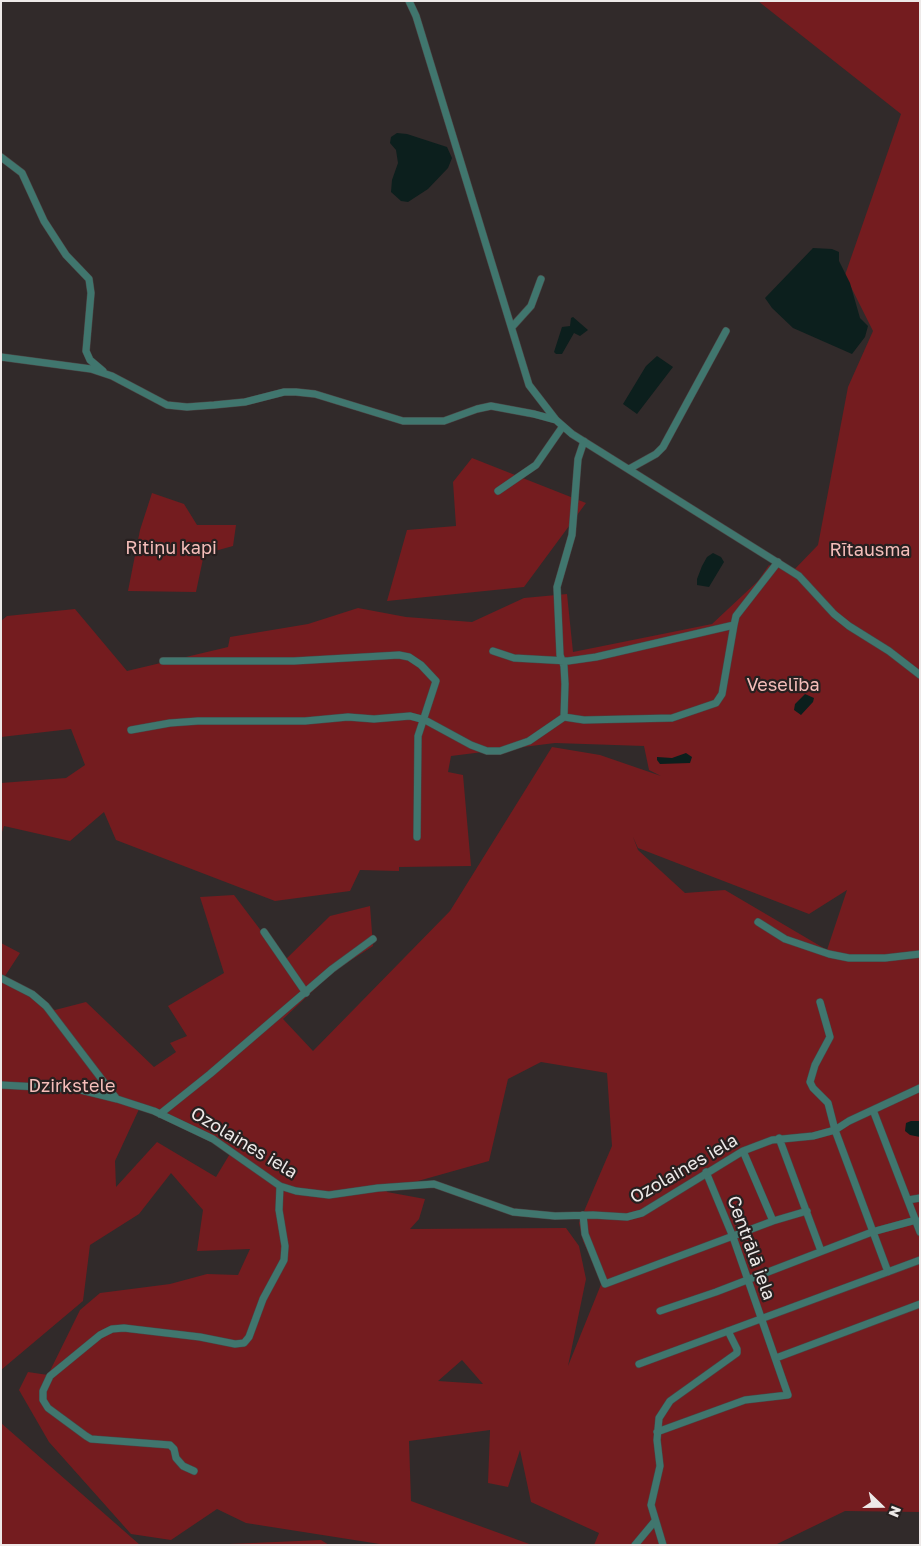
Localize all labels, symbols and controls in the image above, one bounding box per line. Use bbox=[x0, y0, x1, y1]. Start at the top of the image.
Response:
park label: Ritiņu kapi bbox=[125, 537, 217, 559]
park label: Rītausma bbox=[830, 539, 910, 561]
park label: Veselība bbox=[746, 674, 820, 696]
park label: Dzirkstele bbox=[29, 1075, 115, 1097]
street label: Ozolaines iela bbox=[187, 1103, 301, 1183]
street label: Ozolaines iela bbox=[626, 1129, 742, 1209]
street label: Centrālā iela bbox=[722, 1193, 780, 1303]
north arrow bbox=[856, 1481, 906, 1531]
text: N bbox=[886, 1504, 905, 1520]

